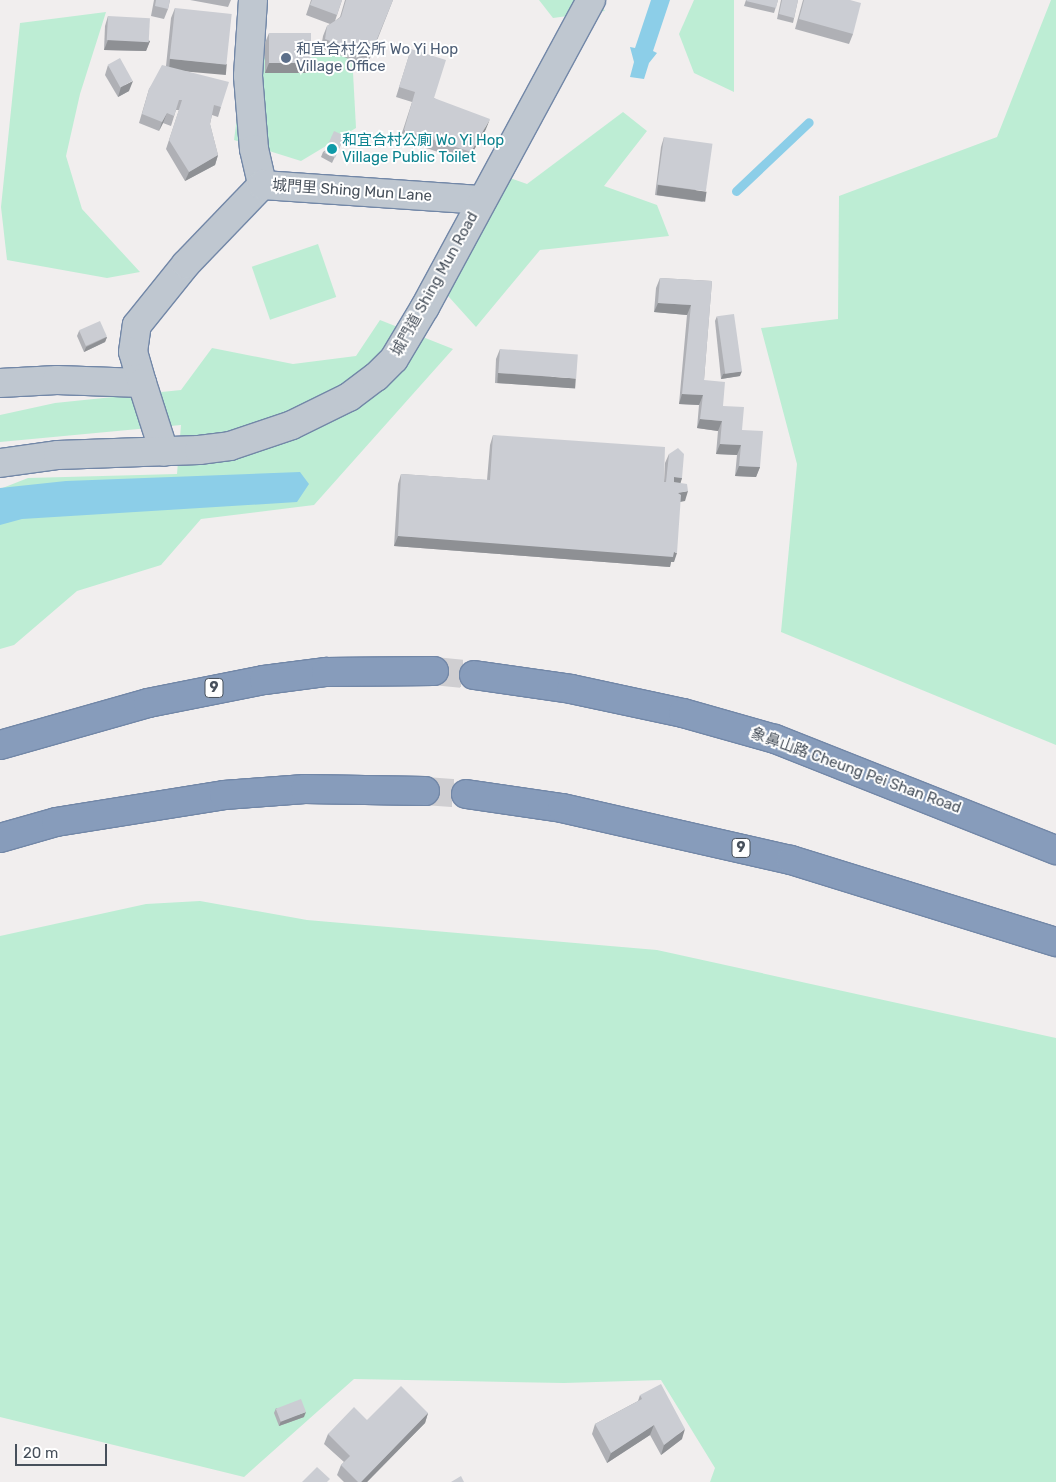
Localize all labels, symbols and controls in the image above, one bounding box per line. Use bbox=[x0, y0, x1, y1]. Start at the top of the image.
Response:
place label: 和宜合村公所 Wo Yi Hop Village Office bbox=[296, 40, 459, 75]
marker: 和宜合村公所 Wo Yi Hop Village Office bbox=[280, 52, 292, 64]
place label: 和宜合村公廁 Wo Yi Hop Village Public Toilet bbox=[342, 131, 505, 166]
marker: 和宜合村公廁 Wo Yi Hop Village Public Toilet bbox=[326, 143, 338, 155]
street label: 城門里 Shing Mun Lane bbox=[271, 176, 433, 206]
street label: 城門道 Shing Mun Road bbox=[388, 209, 482, 359]
road number: 9 bbox=[204, 676, 224, 700]
street label: 象鼻山路 Cheung Pei Shan Road bbox=[749, 725, 963, 817]
road number: 9 bbox=[731, 836, 751, 860]
scale bar bbox=[18, 1434, 110, 1466]
text: 20 m bbox=[23, 1444, 58, 1462]

